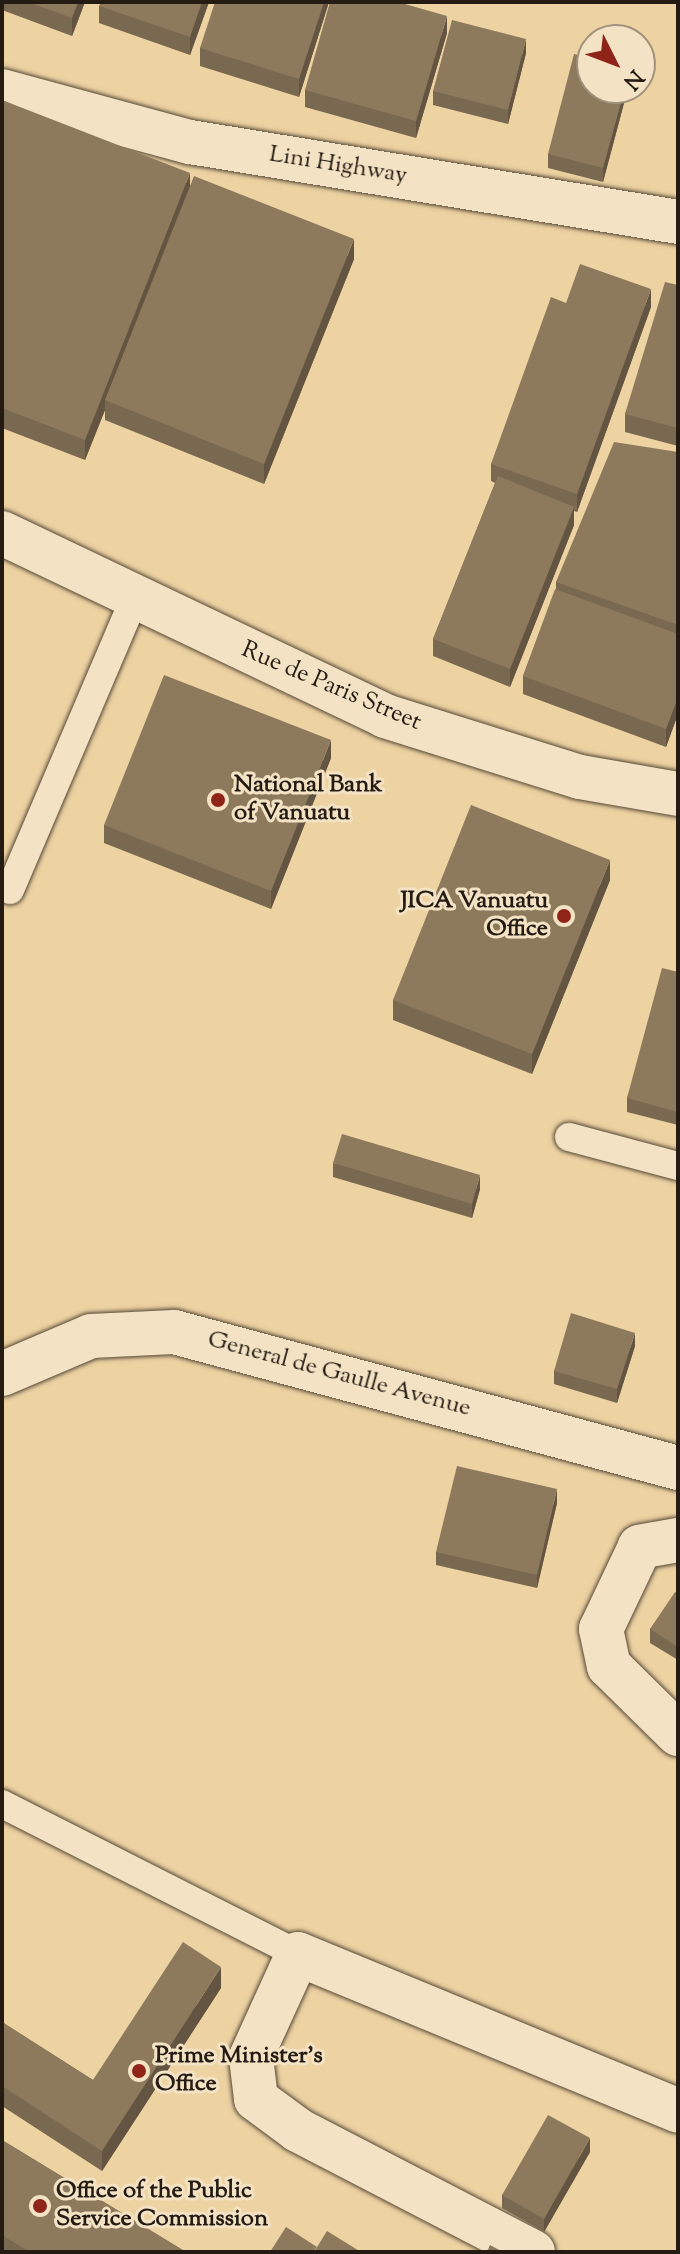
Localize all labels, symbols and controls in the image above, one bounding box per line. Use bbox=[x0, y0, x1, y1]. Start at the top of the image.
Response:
north arrow bbox=[576, 24, 656, 104]
text: N bbox=[615, 61, 650, 96]
street label: Lini Highway bbox=[267, 141, 409, 191]
street label: Rue de Paris Street bbox=[237, 636, 425, 738]
place label: National Bank of Vanuatu bbox=[234, 772, 382, 828]
marker: National Bank of Vanuatu bbox=[209, 791, 227, 809]
place label: JICA Vanuatu Office bbox=[401, 888, 548, 944]
marker: JICA Vanuatu Office bbox=[555, 907, 573, 925]
street label: General de Gaulle Avenue bbox=[204, 1326, 474, 1424]
place label: Prime Minister's Office bbox=[155, 2043, 323, 2099]
marker: Prime Minister's Office bbox=[130, 2062, 148, 2080]
place label: Office of the Public Service Commission bbox=[56, 2178, 268, 2234]
marker: Office of the Public Service Commission bbox=[31, 2197, 49, 2215]

